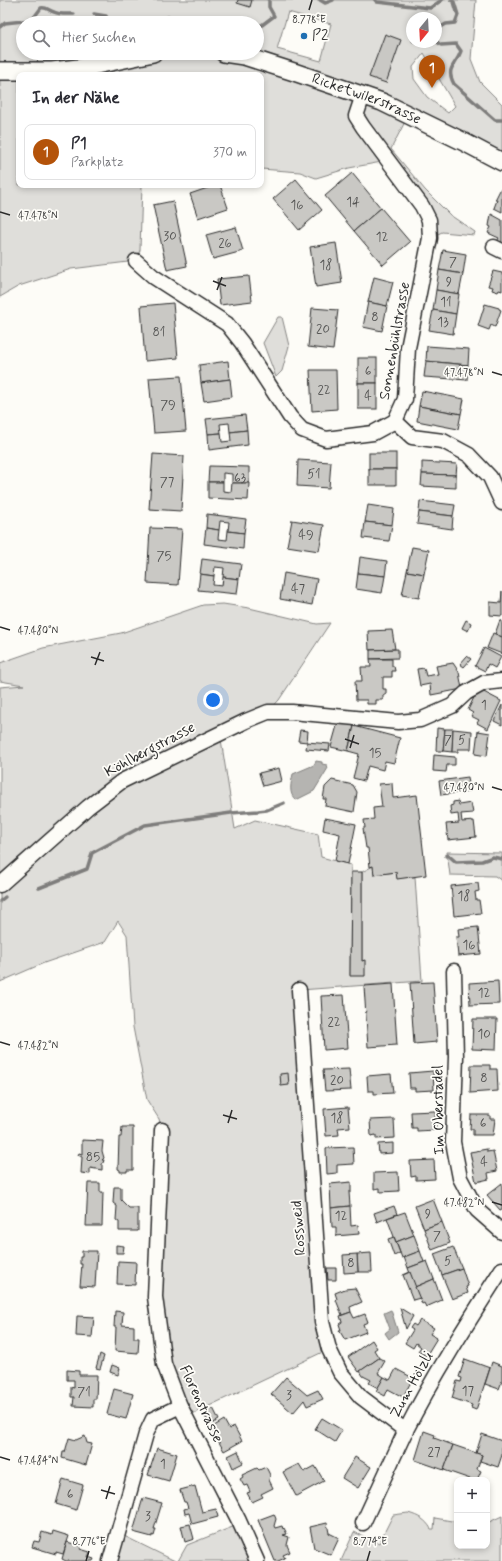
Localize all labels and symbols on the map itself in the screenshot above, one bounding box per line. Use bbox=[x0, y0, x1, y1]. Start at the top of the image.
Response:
north arrow bbox=[406, 12, 442, 48]
text: 8.778°E bbox=[292, 13, 326, 27]
place label: P2 bbox=[312, 26, 328, 46]
marker: P2 bbox=[299, 31, 309, 41]
pin: 1 bbox=[419, 55, 445, 88]
street label: Ricketwilerstrasse bbox=[309, 69, 425, 130]
house number: 14 bbox=[346, 194, 360, 211]
house number: 16 bbox=[290, 197, 304, 214]
text: 47.478°N bbox=[18, 209, 58, 223]
house number: 30 bbox=[163, 228, 177, 245]
house number: 12 bbox=[376, 229, 388, 246]
house number: 26 bbox=[218, 235, 232, 252]
house number: 7 bbox=[449, 254, 457, 271]
house number: 18 bbox=[320, 257, 332, 274]
house number: 9 bbox=[446, 274, 452, 291]
street label: Sonnenbühlstrasse bbox=[375, 280, 415, 402]
house number: 11 bbox=[440, 294, 452, 311]
house number: 8 bbox=[371, 309, 379, 326]
house number: 13 bbox=[437, 314, 449, 331]
house number: 20 bbox=[316, 321, 330, 338]
house number: 81 bbox=[153, 324, 165, 341]
house number: 6 bbox=[365, 363, 372, 380]
text: 47.478°N bbox=[444, 366, 484, 380]
house number: 22 bbox=[317, 382, 331, 399]
house number: 4 bbox=[364, 388, 372, 405]
house number: 79 bbox=[160, 397, 176, 414]
house number: 51 bbox=[307, 466, 321, 483]
house number: 63 bbox=[234, 470, 247, 487]
house number: 77 bbox=[160, 474, 175, 491]
house number: 49 bbox=[298, 527, 314, 544]
house number: 75 bbox=[157, 548, 171, 565]
house number: 47 bbox=[291, 581, 306, 598]
text: 47.480°N bbox=[18, 624, 59, 638]
your location bbox=[203, 690, 223, 710]
house number: 1 bbox=[481, 697, 487, 714]
street label: Köhlbergstrasse bbox=[101, 718, 199, 783]
house number: 7 bbox=[444, 732, 452, 749]
house number: 5 bbox=[458, 732, 466, 749]
house number: 15 bbox=[369, 745, 381, 762]
text: 47.480°N bbox=[444, 781, 485, 795]
house number: 18 bbox=[458, 888, 470, 905]
house number: 16 bbox=[462, 937, 476, 954]
house number: 12 bbox=[478, 985, 490, 1002]
house number: 22 bbox=[327, 1014, 341, 1031]
house number: 10 bbox=[477, 1026, 491, 1043]
text: 47.482°N bbox=[18, 1039, 59, 1053]
street label: Im Oberstadel bbox=[428, 1065, 450, 1155]
house number: 8 bbox=[480, 1070, 488, 1087]
house number: 20 bbox=[330, 1072, 344, 1089]
house number: 18 bbox=[331, 1110, 343, 1127]
house number: 6 bbox=[480, 1115, 487, 1132]
house number: 85 bbox=[86, 1149, 100, 1166]
house number: 4 bbox=[480, 1154, 488, 1171]
text: 47.482°N bbox=[444, 1196, 485, 1210]
street label: Rossweid bbox=[287, 1200, 311, 1256]
house number: 9 bbox=[425, 1206, 431, 1223]
house number: 12 bbox=[335, 1208, 347, 1225]
house number: 7 bbox=[433, 1228, 441, 1245]
house number: 5 bbox=[444, 1253, 452, 1270]
house number: 8 bbox=[347, 1255, 355, 1272]
street label: Zum Hölzli bbox=[385, 1348, 439, 1422]
street label: Florenstrasse bbox=[174, 1362, 228, 1446]
house number: 17 bbox=[462, 1383, 475, 1400]
house number: 71 bbox=[77, 1384, 91, 1401]
house number: 3 bbox=[286, 1387, 292, 1404]
house number: 27 bbox=[428, 1444, 441, 1461]
text: 47.484°N bbox=[18, 1454, 59, 1468]
house number: 1 bbox=[160, 1456, 166, 1473]
house number: 6 bbox=[67, 1486, 74, 1503]
house number: 3 bbox=[145, 1508, 151, 1525]
text: 8.776°E bbox=[72, 1535, 106, 1549]
text: 8.774°E bbox=[353, 1535, 387, 1549]

